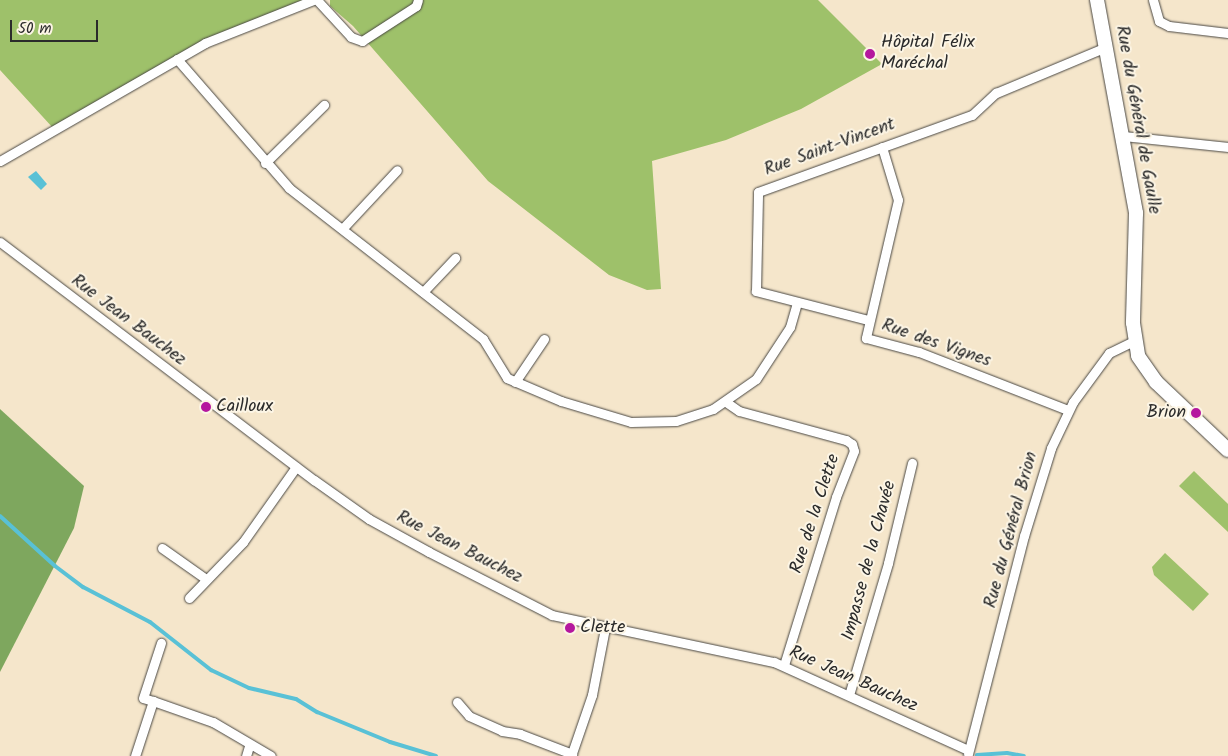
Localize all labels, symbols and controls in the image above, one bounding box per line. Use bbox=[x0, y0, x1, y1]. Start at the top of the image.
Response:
scale bar bbox=[12, 10, 100, 42]
text: 50 m bbox=[18, 17, 52, 41]
street label: Rue du Général de Gaulle bbox=[1110, 24, 1164, 216]
place label: Hôpital Félix Maréchal bbox=[881, 33, 975, 76]
marker: Hôpital Félix Maréchal bbox=[863, 47, 877, 61]
street label: Rue Saint-Vincent bbox=[762, 114, 898, 182]
street label: Rue Jean Bauchez bbox=[66, 271, 190, 371]
street label: Rue des Vignes bbox=[878, 315, 994, 373]
place label: Cailloux bbox=[216, 396, 273, 418]
marker: Cailloux bbox=[200, 401, 212, 413]
place label: Brion bbox=[1147, 402, 1186, 424]
marker: Brion bbox=[1190, 407, 1202, 419]
street label: Rue du Général Brion bbox=[981, 449, 1043, 611]
street label: Rue de la Clette bbox=[787, 452, 845, 576]
street label: Impasse de la Chavée bbox=[838, 479, 902, 643]
street label: Rue Jean Bauchez bbox=[392, 507, 526, 589]
place label: Clette bbox=[580, 617, 625, 639]
marker: Clette bbox=[564, 622, 576, 634]
street label: Rue Jean Bauchez bbox=[785, 642, 921, 718]

